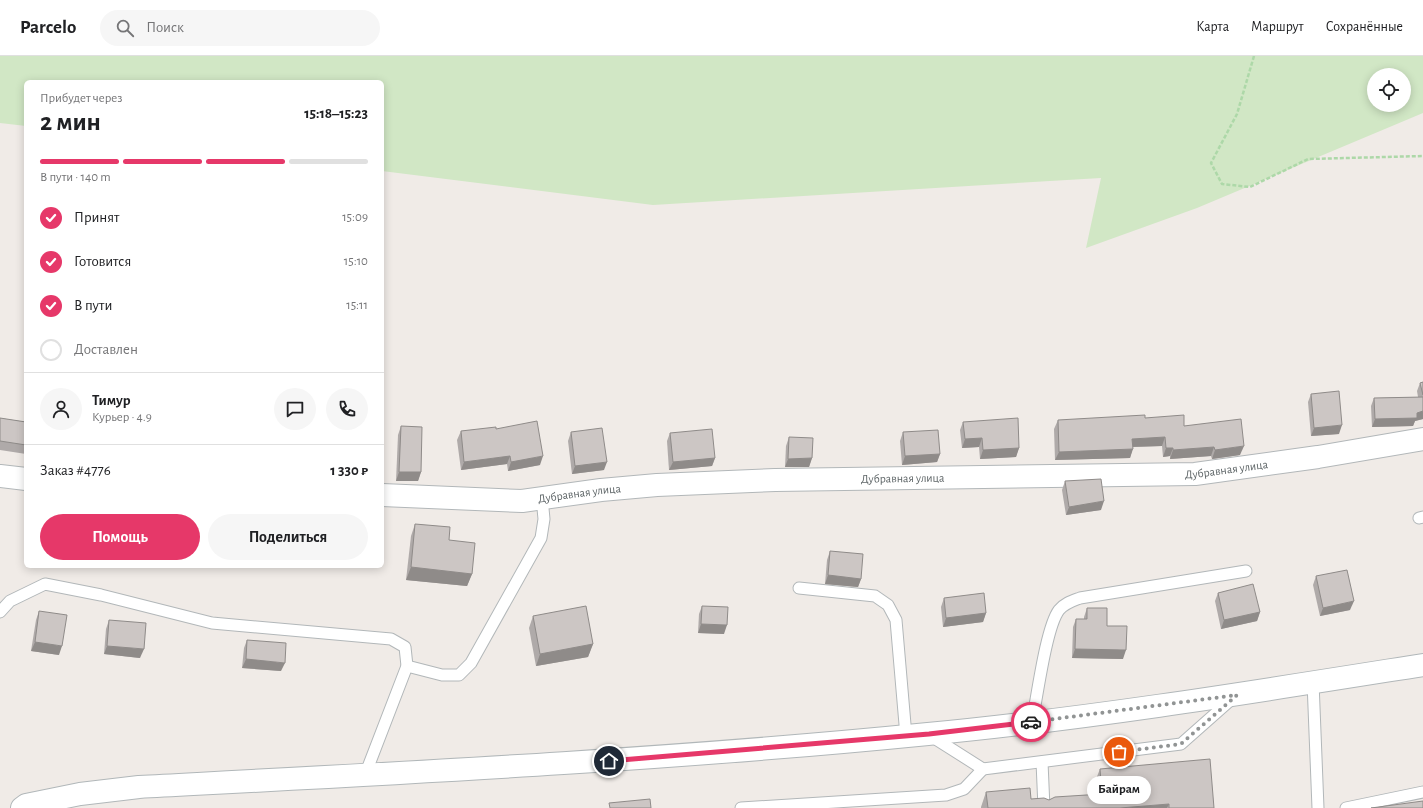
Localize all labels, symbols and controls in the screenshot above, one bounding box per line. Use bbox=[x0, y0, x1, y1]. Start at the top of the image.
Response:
search box bbox=[100, 10, 380, 46]
icon: search bbox=[114, 17, 136, 39]
text: Parcelo bbox=[20, 18, 76, 37]
text: Поиск bbox=[146, 20, 184, 35]
text: Карта bbox=[1196, 20, 1229, 34]
text: Маршрут bbox=[1251, 20, 1304, 34]
text: Сохранённые bbox=[1326, 20, 1403, 34]
map controls bbox=[1367, 68, 1411, 112]
button: locate bbox=[1367, 68, 1411, 112]
text: Прибудет через bbox=[40, 92, 122, 105]
text: 15:18–15:23 bbox=[304, 106, 368, 121]
text: 2 мин bbox=[40, 109, 101, 135]
text: В пути · 140 m bbox=[40, 171, 111, 184]
icon: check bbox=[40, 207, 62, 229]
text: Принят bbox=[74, 210, 119, 225]
text: 15:09 bbox=[342, 211, 368, 224]
icon: check bbox=[40, 251, 62, 273]
text: Готовится bbox=[74, 254, 131, 269]
text: 15:10 bbox=[344, 255, 368, 268]
icon: check bbox=[40, 295, 62, 317]
text: В пути bbox=[74, 298, 112, 313]
text: 15:11 bbox=[346, 299, 368, 312]
text: Доставлен bbox=[74, 342, 138, 357]
button: person bbox=[40, 388, 82, 430]
button: chat bbox=[274, 388, 316, 430]
button: phone bbox=[326, 388, 368, 430]
text: Тимур bbox=[92, 393, 131, 408]
text: Курьер · 4.9 bbox=[92, 411, 152, 424]
street label: Дубравная улица bbox=[1185, 458, 1269, 481]
text: Заказ #4776 bbox=[40, 463, 111, 478]
text: 1 330 ₽ bbox=[330, 463, 368, 478]
street label: Дубравная улица bbox=[861, 472, 945, 486]
street label: Дубравная улица bbox=[537, 482, 622, 505]
button: Помощь bbox=[40, 514, 200, 560]
button: Поделиться bbox=[208, 514, 368, 560]
courier bbox=[1011, 702, 1051, 742]
icon: car bbox=[1020, 711, 1042, 733]
pin bbox=[1102, 735, 1136, 769]
icon: bag bbox=[1108, 741, 1130, 763]
pin bbox=[592, 744, 626, 778]
icon: home bbox=[598, 750, 620, 772]
callout: Байрам bbox=[1087, 776, 1151, 804]
text: Байрам bbox=[1098, 783, 1140, 796]

